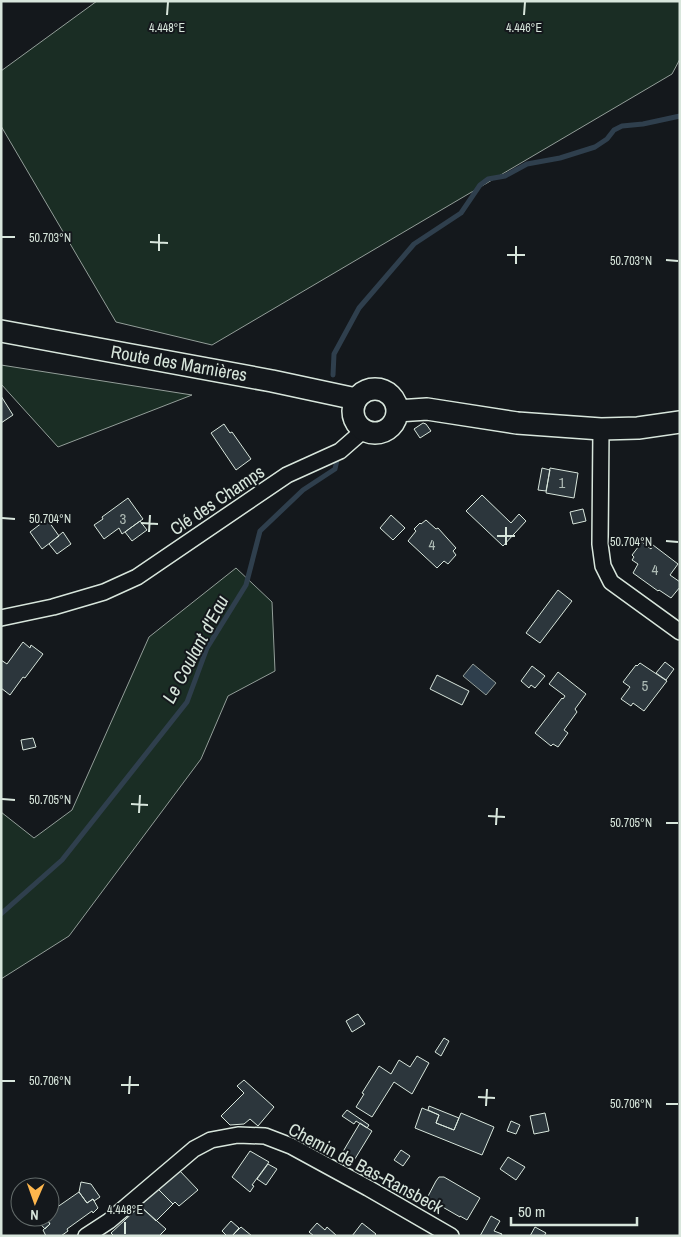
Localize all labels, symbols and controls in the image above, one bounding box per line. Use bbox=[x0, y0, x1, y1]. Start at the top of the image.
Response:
text: 4.448°E bbox=[149, 20, 185, 36]
text: 4.446°E bbox=[506, 20, 542, 36]
text: 50.703°N bbox=[29, 230, 71, 246]
text: 50.703°N bbox=[610, 253, 652, 269]
street label: Route des Marnières bbox=[109, 339, 249, 387]
street label: Clé des Champs bbox=[165, 459, 269, 541]
house number: 1 bbox=[559, 472, 566, 493]
house number: 3 bbox=[120, 508, 127, 529]
text: 50.704°N bbox=[29, 511, 71, 527]
house number: 4 bbox=[429, 534, 436, 555]
text: 50.704°N bbox=[610, 534, 652, 550]
house number: 4 bbox=[652, 559, 659, 580]
water label: Le Coulant d'Eau bbox=[156, 590, 235, 708]
house number: 5 bbox=[642, 675, 649, 696]
text: 50.705°N bbox=[29, 792, 71, 808]
text: 50.705°N bbox=[610, 815, 652, 831]
text: 50.706°N bbox=[29, 1073, 71, 1089]
text: 50.706°N bbox=[610, 1096, 652, 1112]
street label: Chemin de Bas-Ransbeck bbox=[284, 1117, 448, 1220]
north arrow bbox=[10, 1177, 60, 1227]
scale bar bbox=[511, 1194, 637, 1226]
text: 50 m bbox=[518, 1201, 545, 1222]
text: 4.448°E bbox=[107, 1202, 143, 1218]
text: N bbox=[30, 1206, 39, 1224]

